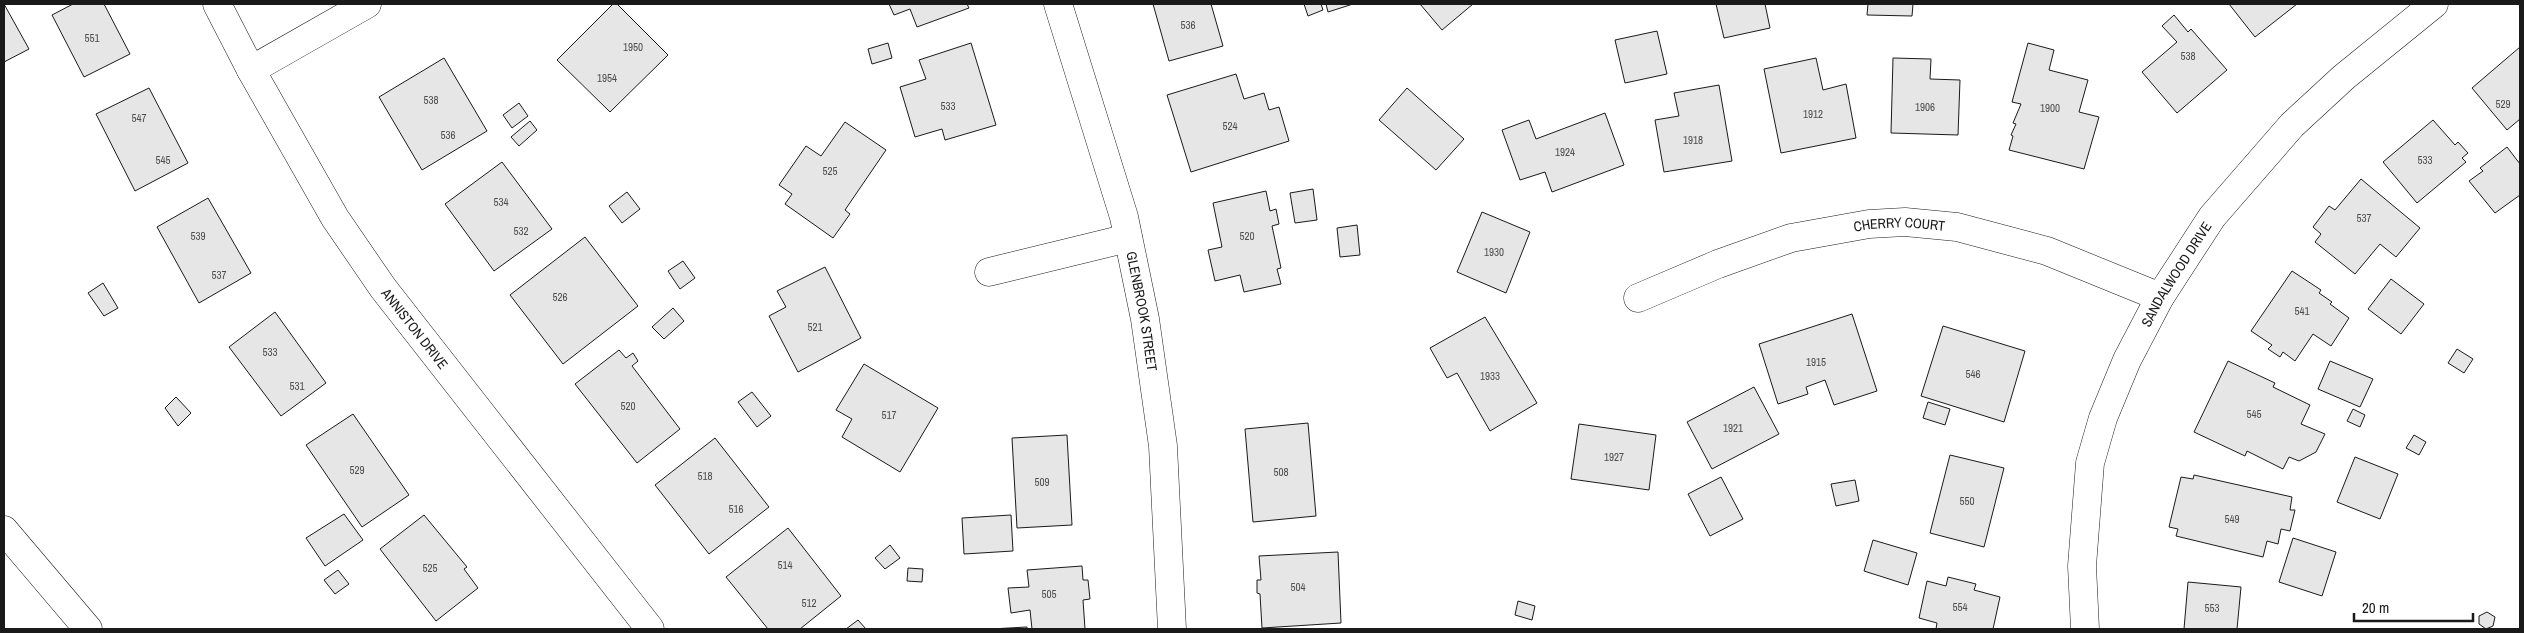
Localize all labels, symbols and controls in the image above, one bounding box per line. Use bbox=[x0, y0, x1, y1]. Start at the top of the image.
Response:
house number: 536 bbox=[1180, 18, 1196, 32]
house number: 551 bbox=[84, 31, 100, 45]
house number: 1950 bbox=[623, 40, 643, 54]
house number: 538 bbox=[2180, 49, 2196, 63]
house number: 1954 bbox=[597, 71, 617, 85]
house number: 538 bbox=[423, 93, 439, 107]
house number: 529 bbox=[2495, 97, 2511, 111]
house number: 533 bbox=[940, 99, 956, 113]
house number: 1906 bbox=[1915, 100, 1935, 114]
house number: 1900 bbox=[2040, 101, 2060, 115]
house number: 1912 bbox=[1803, 107, 1823, 121]
house number: 547 bbox=[131, 111, 147, 125]
house number: 524 bbox=[1222, 119, 1238, 133]
house number: 536 bbox=[440, 128, 456, 142]
house number: 1918 bbox=[1683, 133, 1703, 147]
house number: 1924 bbox=[1555, 145, 1575, 159]
house number: 545 bbox=[155, 153, 171, 167]
house number: 533 bbox=[2417, 153, 2433, 167]
house number: 525 bbox=[822, 164, 838, 178]
house number: 534 bbox=[493, 195, 509, 209]
house number: 537 bbox=[2356, 211, 2372, 225]
street label: CHERRY COURT bbox=[1852, 213, 1946, 236]
street label: SANDALWOOD DRIVE bbox=[2137, 218, 2216, 330]
house number: 532 bbox=[513, 224, 529, 238]
house number: 539 bbox=[190, 229, 206, 243]
house number: 520 bbox=[1239, 229, 1255, 243]
house number: 1930 bbox=[1484, 245, 1504, 259]
street label: GLENBROOK STREET bbox=[1122, 250, 1161, 372]
house number: 537 bbox=[211, 268, 227, 282]
street label: ANNISTON DRIVE bbox=[377, 284, 452, 373]
house number: 526 bbox=[552, 290, 568, 304]
house number: 541 bbox=[2294, 304, 2310, 318]
house number: 521 bbox=[807, 320, 823, 334]
house number: 533 bbox=[262, 345, 278, 359]
house number: 1915 bbox=[1806, 355, 1826, 369]
house number: 546 bbox=[1965, 367, 1981, 381]
house number: 1933 bbox=[1480, 369, 1500, 383]
house number: 531 bbox=[289, 379, 305, 393]
house number: 520 bbox=[620, 399, 636, 413]
house number: 545 bbox=[2246, 407, 2262, 421]
house number: 517 bbox=[881, 408, 897, 422]
house number: 1921 bbox=[1723, 421, 1743, 435]
house number: 1927 bbox=[1604, 450, 1624, 464]
house number: 529 bbox=[349, 463, 365, 477]
house number: 508 bbox=[1273, 465, 1289, 479]
house number: 518 bbox=[697, 469, 713, 483]
house number: 509 bbox=[1034, 475, 1050, 489]
house number: 550 bbox=[1959, 494, 1975, 508]
house number: 516 bbox=[728, 502, 744, 516]
house number: 549 bbox=[2224, 512, 2240, 526]
house number: 514 bbox=[777, 558, 793, 572]
house number: 525 bbox=[422, 561, 438, 575]
house number: 504 bbox=[1290, 580, 1306, 594]
house number: 505 bbox=[1041, 587, 1057, 601]
scale bar bbox=[2354, 590, 2473, 622]
house number: 512 bbox=[801, 596, 817, 610]
text: 20 m bbox=[2362, 597, 2389, 618]
house number: 554 bbox=[1952, 600, 1968, 614]
house number: 553 bbox=[2204, 601, 2220, 615]

